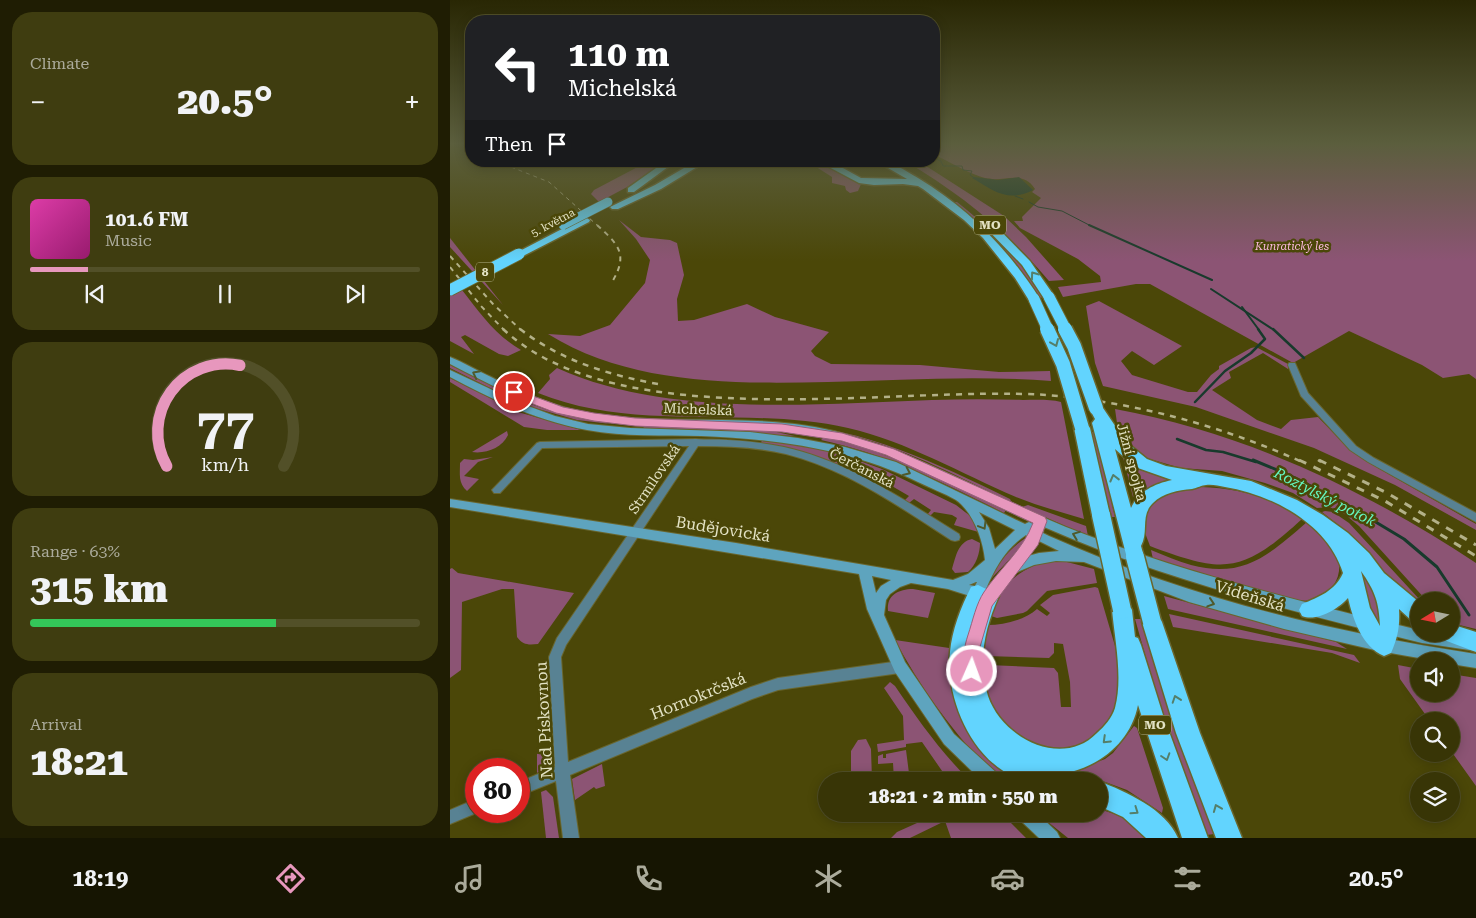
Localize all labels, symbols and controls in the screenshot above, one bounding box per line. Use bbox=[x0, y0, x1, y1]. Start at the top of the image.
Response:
text: 110 m bbox=[568, 34, 669, 75]
icon: left bbox=[485, 35, 550, 100]
text: Climate bbox=[30, 54, 89, 73]
text: Michelská bbox=[568, 76, 677, 101]
text: 20.5° bbox=[177, 79, 273, 123]
text: − bbox=[30, 86, 46, 119]
text: + bbox=[404, 86, 420, 119]
icon: arrive bbox=[543, 130, 571, 158]
text: Then bbox=[485, 133, 533, 156]
street label: 5. května bbox=[529, 206, 577, 240]
text: 101.6 FM bbox=[105, 208, 188, 231]
road number: MO bbox=[974, 216, 1006, 234]
text: Music bbox=[105, 231, 152, 250]
park label: Kunratický les bbox=[1254, 240, 1329, 253]
road number: 8 bbox=[476, 262, 494, 282]
one-way arrow bbox=[1031, 271, 1040, 280]
icon: previous bbox=[81, 280, 109, 308]
icon: pause bbox=[211, 280, 239, 308]
icon: next bbox=[341, 280, 369, 308]
one-way arrow bbox=[1048, 338, 1059, 347]
one-way arrow bbox=[473, 370, 482, 380]
pin bbox=[493, 371, 535, 413]
icon: arrive bbox=[500, 378, 528, 406]
text: 77 bbox=[196, 397, 254, 458]
street label: Michelská bbox=[663, 400, 733, 418]
street label: Jižní spojka bbox=[1114, 421, 1150, 503]
street label: Strmilovská bbox=[625, 441, 683, 517]
street label: Čerčanská bbox=[827, 445, 897, 491]
text: km/h bbox=[201, 454, 249, 475]
water label: Roztylský potok bbox=[1270, 463, 1380, 531]
one-way arrow bbox=[902, 465, 911, 476]
one-way arrow bbox=[1110, 475, 1120, 483]
street label: Budějovická bbox=[674, 512, 772, 546]
one-way arrow bbox=[976, 521, 986, 530]
one-way arrow bbox=[1072, 531, 1081, 542]
text: Range · 63% bbox=[30, 542, 120, 561]
text: 315 km bbox=[30, 567, 168, 611]
street label: Vídeňská bbox=[1213, 576, 1287, 616]
north arrow bbox=[1410, 592, 1460, 642]
map controls bbox=[1410, 592, 1460, 822]
one-way arrow bbox=[1207, 597, 1215, 607]
position arrow bbox=[945, 644, 997, 696]
button: sound bbox=[1410, 652, 1460, 702]
street label: Nad Pískovnou bbox=[531, 661, 557, 779]
street label: Hornokrčská bbox=[648, 668, 749, 724]
one-way arrow bbox=[1172, 695, 1182, 704]
button: search bbox=[1410, 712, 1460, 762]
text: Arrival bbox=[30, 715, 82, 734]
road number: MO bbox=[1139, 716, 1171, 734]
one-way arrow bbox=[1103, 735, 1112, 744]
text: 18:21 bbox=[30, 740, 128, 784]
one-way arrow bbox=[1160, 752, 1170, 761]
speed limit sign: 80 bbox=[465, 758, 530, 823]
button: layers bbox=[1410, 772, 1460, 822]
text: 18:21 · 2 min · 550 m bbox=[868, 785, 1058, 808]
one-way arrow bbox=[1212, 804, 1223, 813]
one-way arrow bbox=[1129, 805, 1139, 814]
icon: directions bbox=[273, 861, 308, 896]
icon: music bbox=[452, 861, 487, 896]
icon: phone bbox=[631, 861, 666, 896]
icon: climate bbox=[811, 861, 846, 896]
icon: car bbox=[990, 861, 1025, 896]
icon: filters bbox=[1170, 861, 1205, 896]
text: 18:19 bbox=[72, 866, 128, 891]
text: 20.5° bbox=[1349, 866, 1404, 891]

